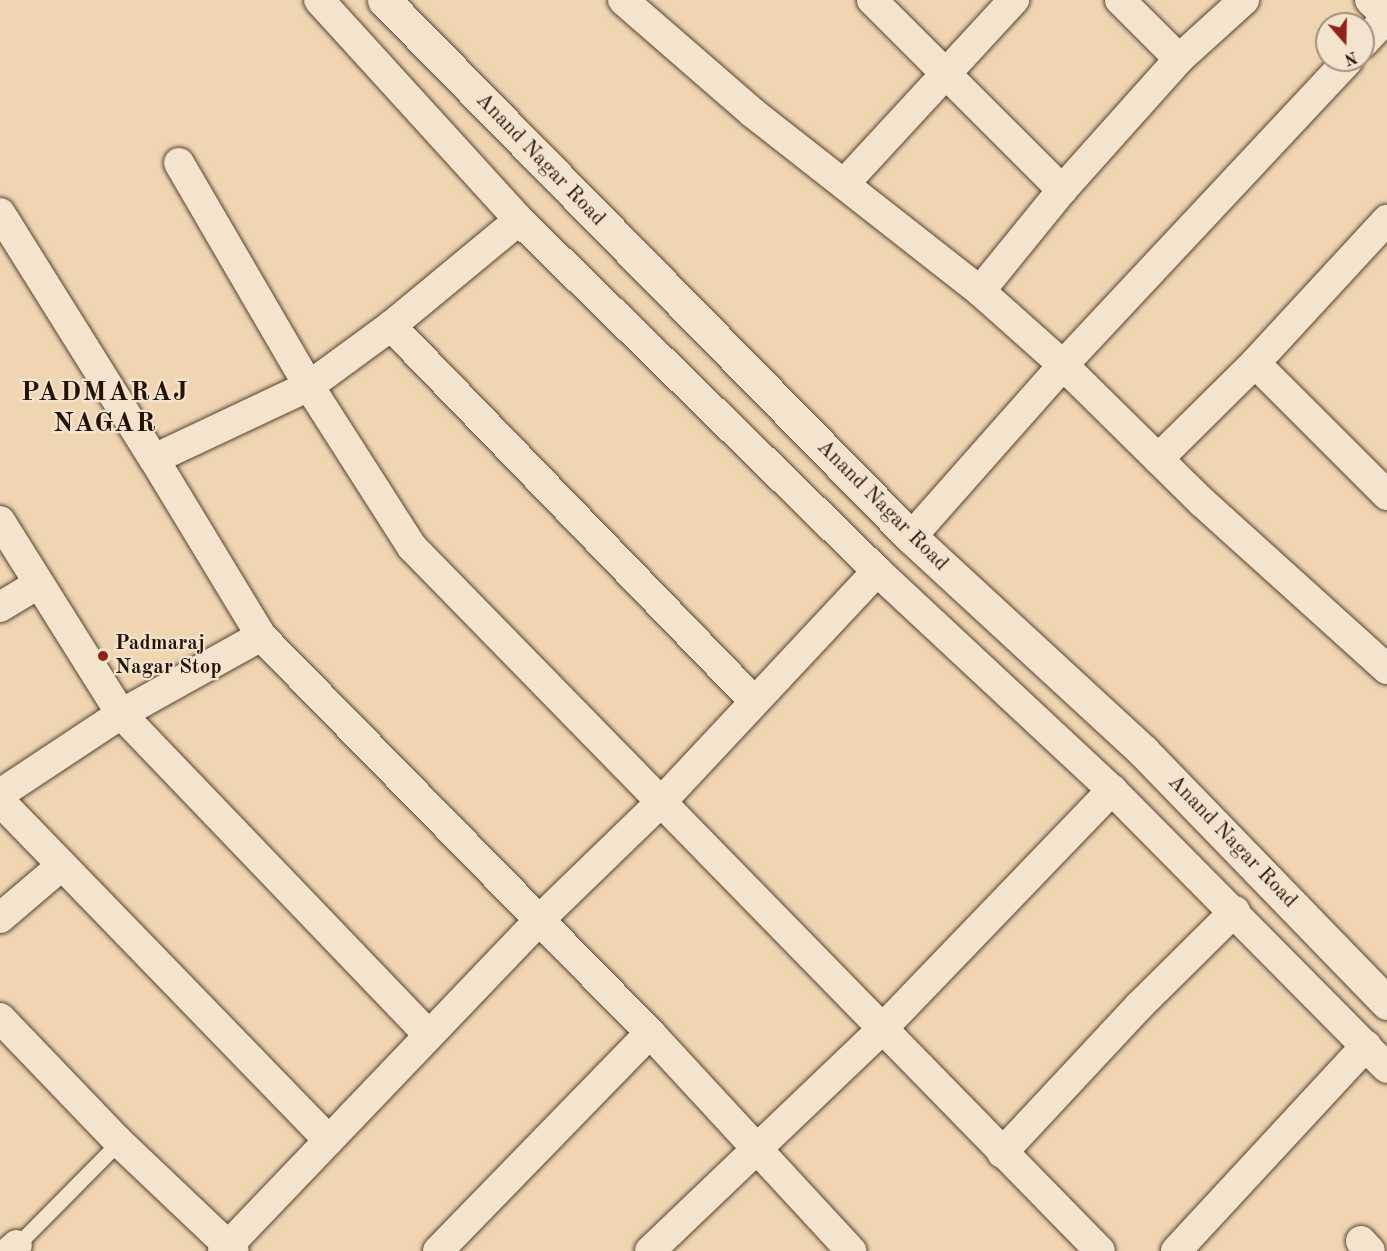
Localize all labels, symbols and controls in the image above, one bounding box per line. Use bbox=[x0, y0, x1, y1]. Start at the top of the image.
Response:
north arrow bbox=[1315, 12, 1375, 72]
text: N bbox=[1342, 47, 1359, 67]
street label: Anand Nagar Road bbox=[470, 88, 610, 232]
district label: PADMARAJ NAGAR bbox=[21, 376, 189, 439]
street label: Anand Nagar Road bbox=[811, 435, 953, 577]
place label: Padmaraj Nagar Stop bbox=[115, 631, 222, 681]
marker: Padmaraj Nagar Stop bbox=[96, 649, 110, 663]
street label: Anand Nagar Road bbox=[1162, 770, 1302, 914]

